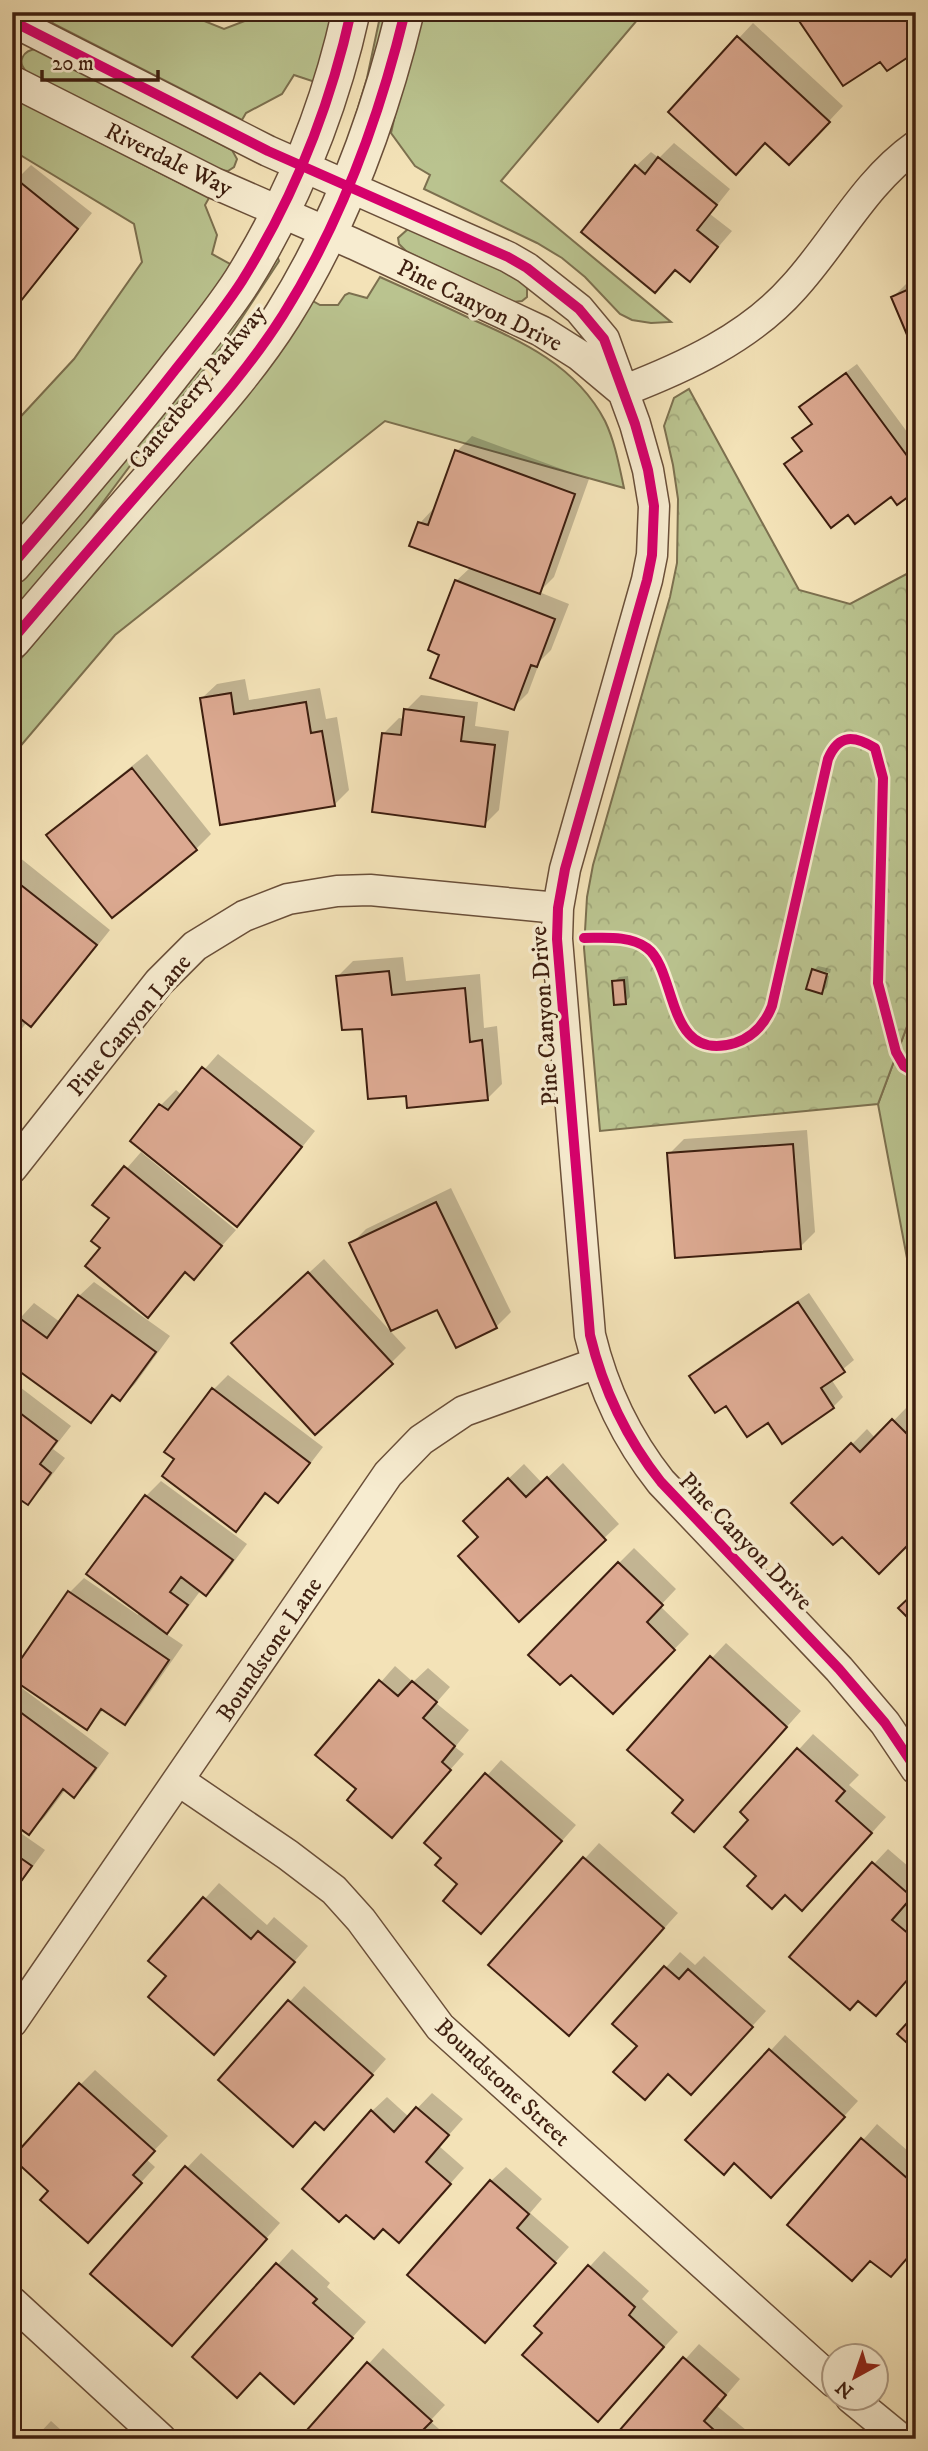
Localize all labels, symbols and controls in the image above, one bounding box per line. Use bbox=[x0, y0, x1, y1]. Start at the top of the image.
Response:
scale bar bbox=[42, 38, 158, 82]
text: 20 m bbox=[52, 51, 94, 77]
street label: Riverdale Way bbox=[100, 116, 238, 204]
street label: Pine Canyon Drive bbox=[392, 253, 567, 359]
street label: Canterberry Parkway bbox=[122, 299, 273, 476]
street label: Pine Canyon Drive bbox=[524, 925, 566, 1107]
street label: Pine Canyon Lane bbox=[61, 948, 198, 1103]
street label: Pine Canyon Drive bbox=[672, 1466, 819, 1617]
street label: Boundstone Lane bbox=[211, 1572, 329, 1727]
street label: Boundstone Street bbox=[428, 2012, 577, 2153]
north arrow bbox=[820, 2342, 890, 2412]
text: N bbox=[831, 2375, 858, 2403]

